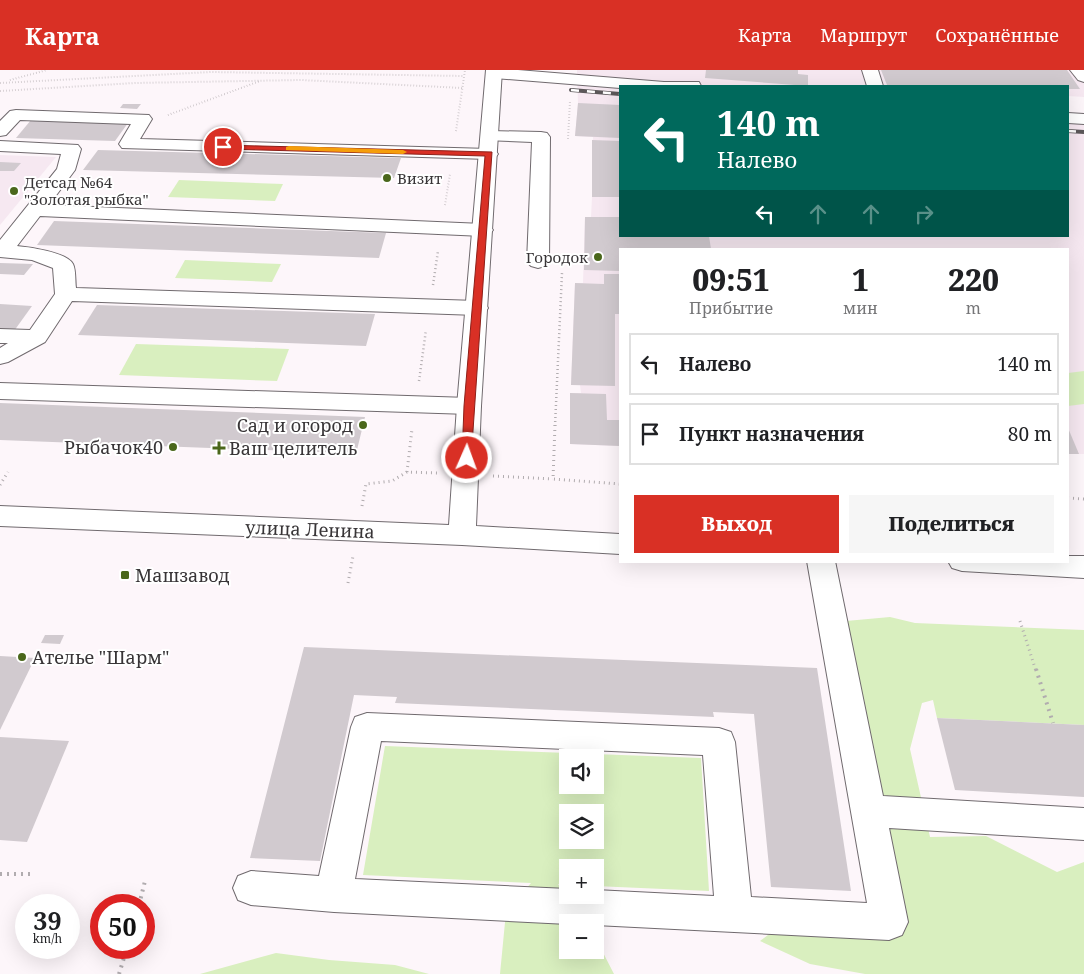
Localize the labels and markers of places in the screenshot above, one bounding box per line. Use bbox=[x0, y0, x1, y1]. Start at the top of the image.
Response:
pin bbox=[202, 126, 244, 168]
place label: Визит bbox=[397, 168, 442, 188]
place label: Детсад №64 "Золотая рыбка" bbox=[24, 172, 149, 209]
marker: Визит bbox=[381, 172, 393, 184]
marker: Детсад №64 "Золотая рыбка" bbox=[8, 185, 20, 197]
place label: Городок bbox=[526, 247, 588, 267]
marker: Городок bbox=[592, 251, 604, 263]
place label: Сад и огород bbox=[237, 413, 353, 437]
marker: Сад и огород bbox=[357, 419, 369, 431]
place label: Рыбачок40 bbox=[64, 435, 163, 459]
place label: Ваш целитель bbox=[229, 436, 358, 460]
marker: Рыбачок40 bbox=[167, 441, 179, 453]
marker: Ваш целитель bbox=[213, 442, 225, 454]
place label: Машзавод bbox=[135, 563, 230, 587]
marker: Машзавод bbox=[119, 569, 131, 581]
place label: Ателье "Шарм" bbox=[32, 645, 169, 669]
marker: Ателье "Шарм" bbox=[16, 651, 28, 663]

